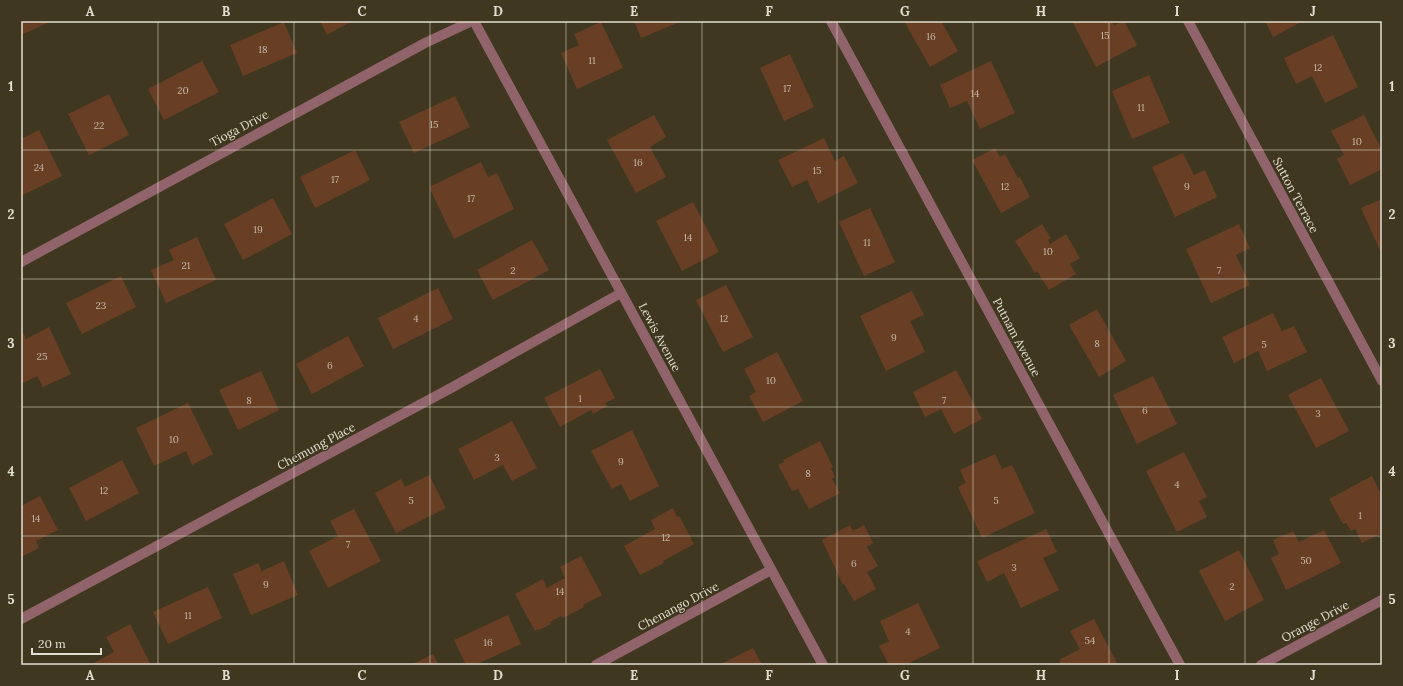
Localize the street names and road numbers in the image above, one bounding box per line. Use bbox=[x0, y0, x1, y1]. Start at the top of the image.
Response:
street label: Tioga Drive bbox=[207, 106, 271, 150]
street label: Sutton Terrace bbox=[1270, 155, 1322, 236]
street label: Putnam Avenue bbox=[990, 295, 1044, 379]
street label: Lewis Avenue bbox=[636, 300, 685, 374]
street label: Chemung Place bbox=[274, 419, 358, 473]
street label: Chenango Drive bbox=[635, 578, 722, 634]
street label: Orange Drive bbox=[1279, 597, 1352, 645]

